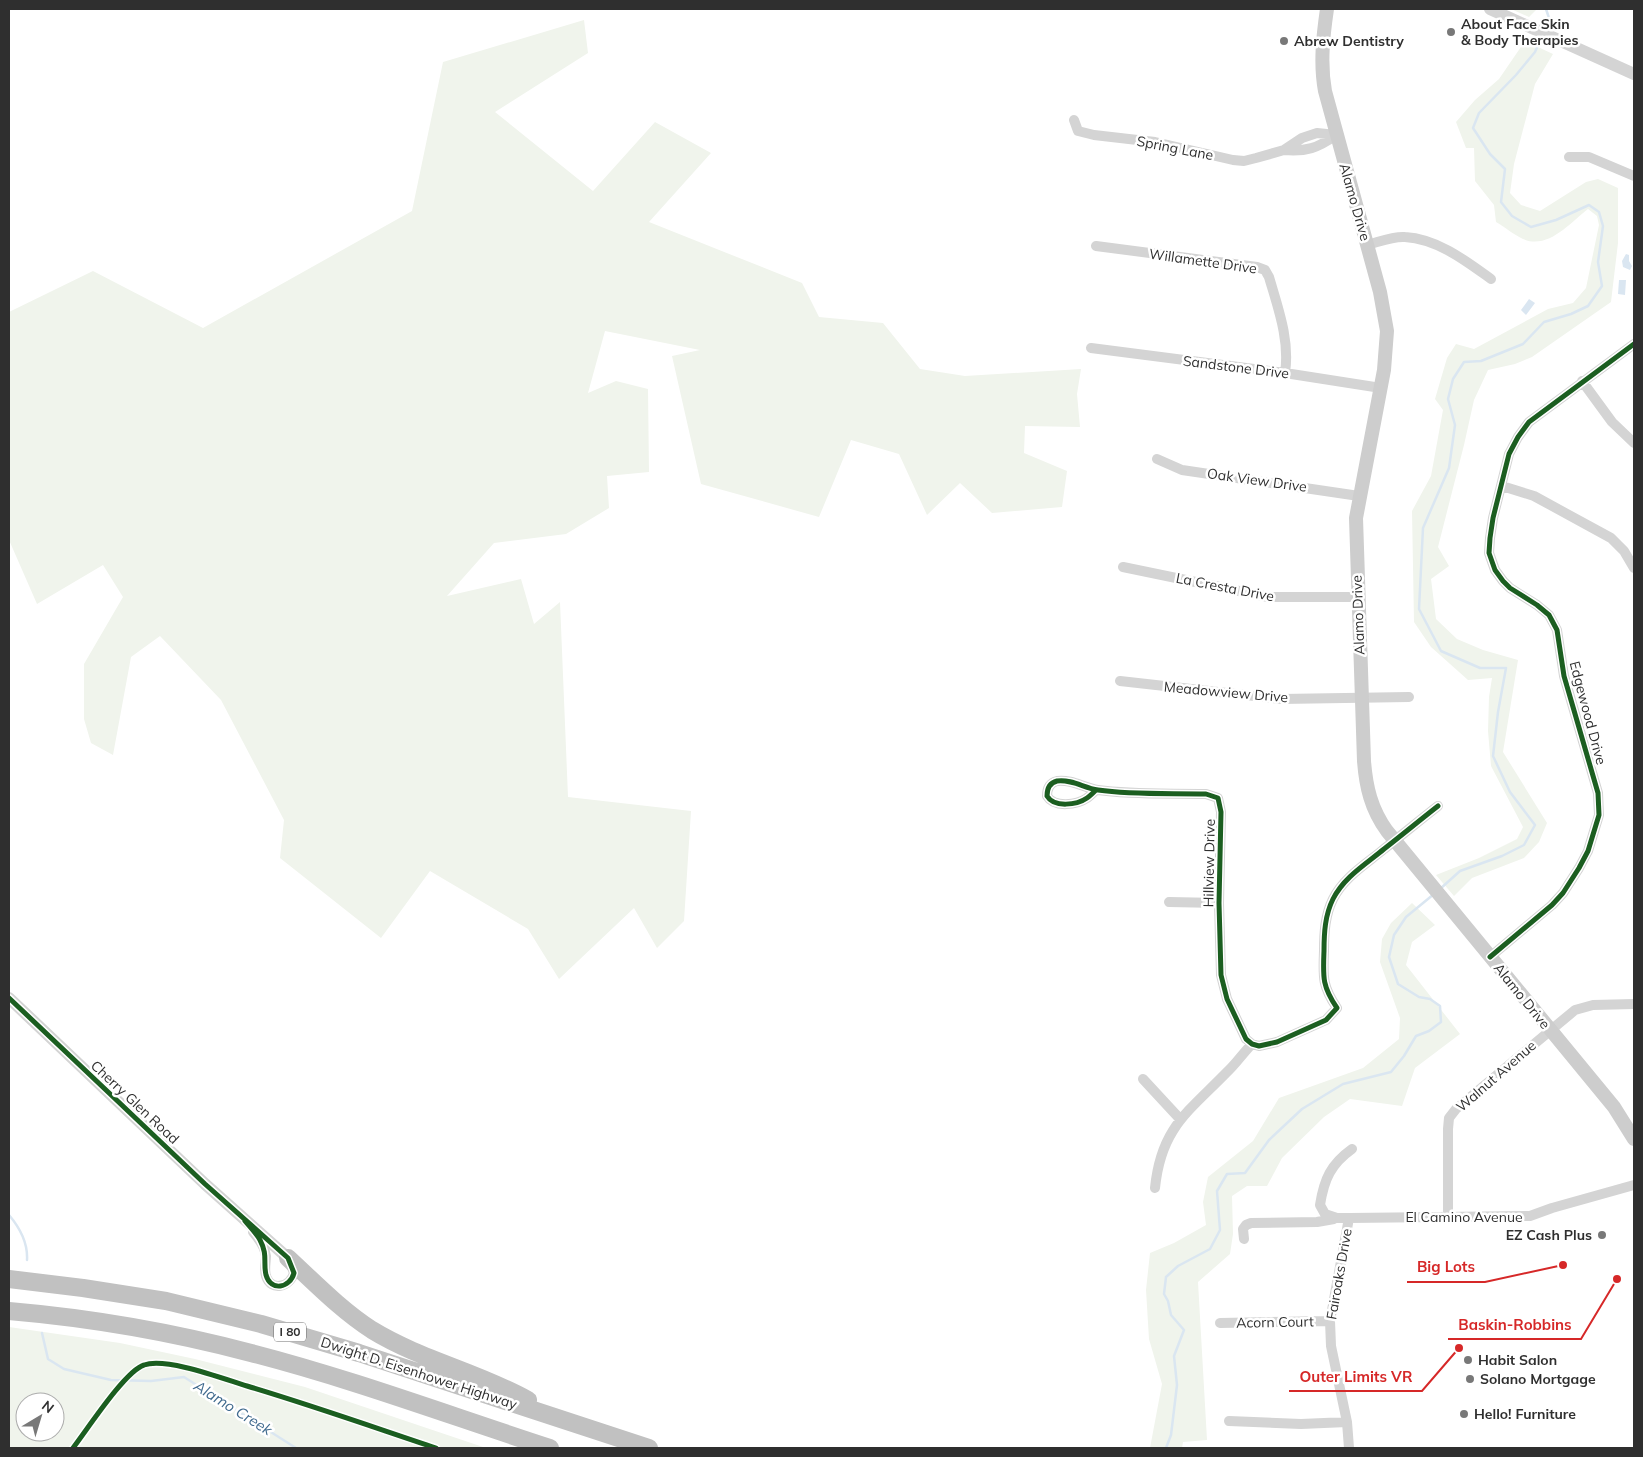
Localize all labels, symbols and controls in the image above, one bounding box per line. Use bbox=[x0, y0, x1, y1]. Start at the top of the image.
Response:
place label: About Face Skin & Body Therapies bbox=[1461, 15, 1578, 49]
marker: About Face Skin & Body Therapies bbox=[1445, 26, 1457, 38]
place label: Abrew Dentistry bbox=[1294, 32, 1404, 50]
marker: Abrew Dentistry bbox=[1278, 35, 1290, 47]
street label: Spring Lane bbox=[1135, 132, 1215, 164]
street label: Alamo Drive bbox=[1335, 161, 1375, 243]
street label: Willamette Drive bbox=[1148, 245, 1258, 277]
street label: Sandstone Drive bbox=[1182, 352, 1290, 382]
street label: Oak View Drive bbox=[1206, 464, 1308, 496]
street label: La Cresta Drive bbox=[1174, 569, 1276, 605]
street label: Alamo Drive bbox=[1348, 575, 1368, 655]
street label: Edgewood Drive bbox=[1566, 659, 1610, 767]
street label: Meadowview Drive bbox=[1163, 678, 1289, 706]
street label: Hillview Drive bbox=[1199, 819, 1219, 907]
street label: Alamo Drive bbox=[1490, 959, 1554, 1033]
street label: Walnut Avenue bbox=[1452, 1036, 1540, 1116]
street label: Cherry Glen Road bbox=[87, 1056, 183, 1148]
street label: El Camino Avenue bbox=[1405, 1208, 1523, 1226]
place label: EZ Cash Plus bbox=[1506, 1226, 1592, 1244]
street label: Fairoaks Drive bbox=[1322, 1227, 1356, 1321]
marker: EZ Cash Plus bbox=[1596, 1229, 1608, 1241]
callout: Big Lots bbox=[1407, 1252, 1485, 1282]
text: Big Lots bbox=[1417, 1257, 1475, 1276]
callout: Baskin-Robbins bbox=[1448, 1309, 1581, 1339]
street label: Acorn Court bbox=[1236, 1312, 1314, 1332]
text: Baskin-Robbins bbox=[1458, 1315, 1572, 1334]
road number: I 80 bbox=[274, 1322, 306, 1341]
street label: Dwight D. Eisenhower Highway bbox=[319, 1333, 520, 1413]
place label: Habit Salon bbox=[1478, 1351, 1557, 1369]
marker: Habit Salon bbox=[1462, 1354, 1474, 1366]
callout: Outer Limits VR bbox=[1289, 1361, 1422, 1391]
text: Outer Limits VR bbox=[1300, 1367, 1413, 1386]
place label: Solano Mortgage bbox=[1480, 1370, 1596, 1388]
marker: Solano Mortgage bbox=[1464, 1373, 1476, 1385]
water label: Alamo Creek bbox=[190, 1375, 277, 1440]
north arrow bbox=[15, 1392, 65, 1442]
text: N bbox=[38, 1396, 58, 1417]
place label: Hello! Furniture bbox=[1474, 1405, 1576, 1423]
marker: Hello! Furniture bbox=[1458, 1408, 1470, 1420]

